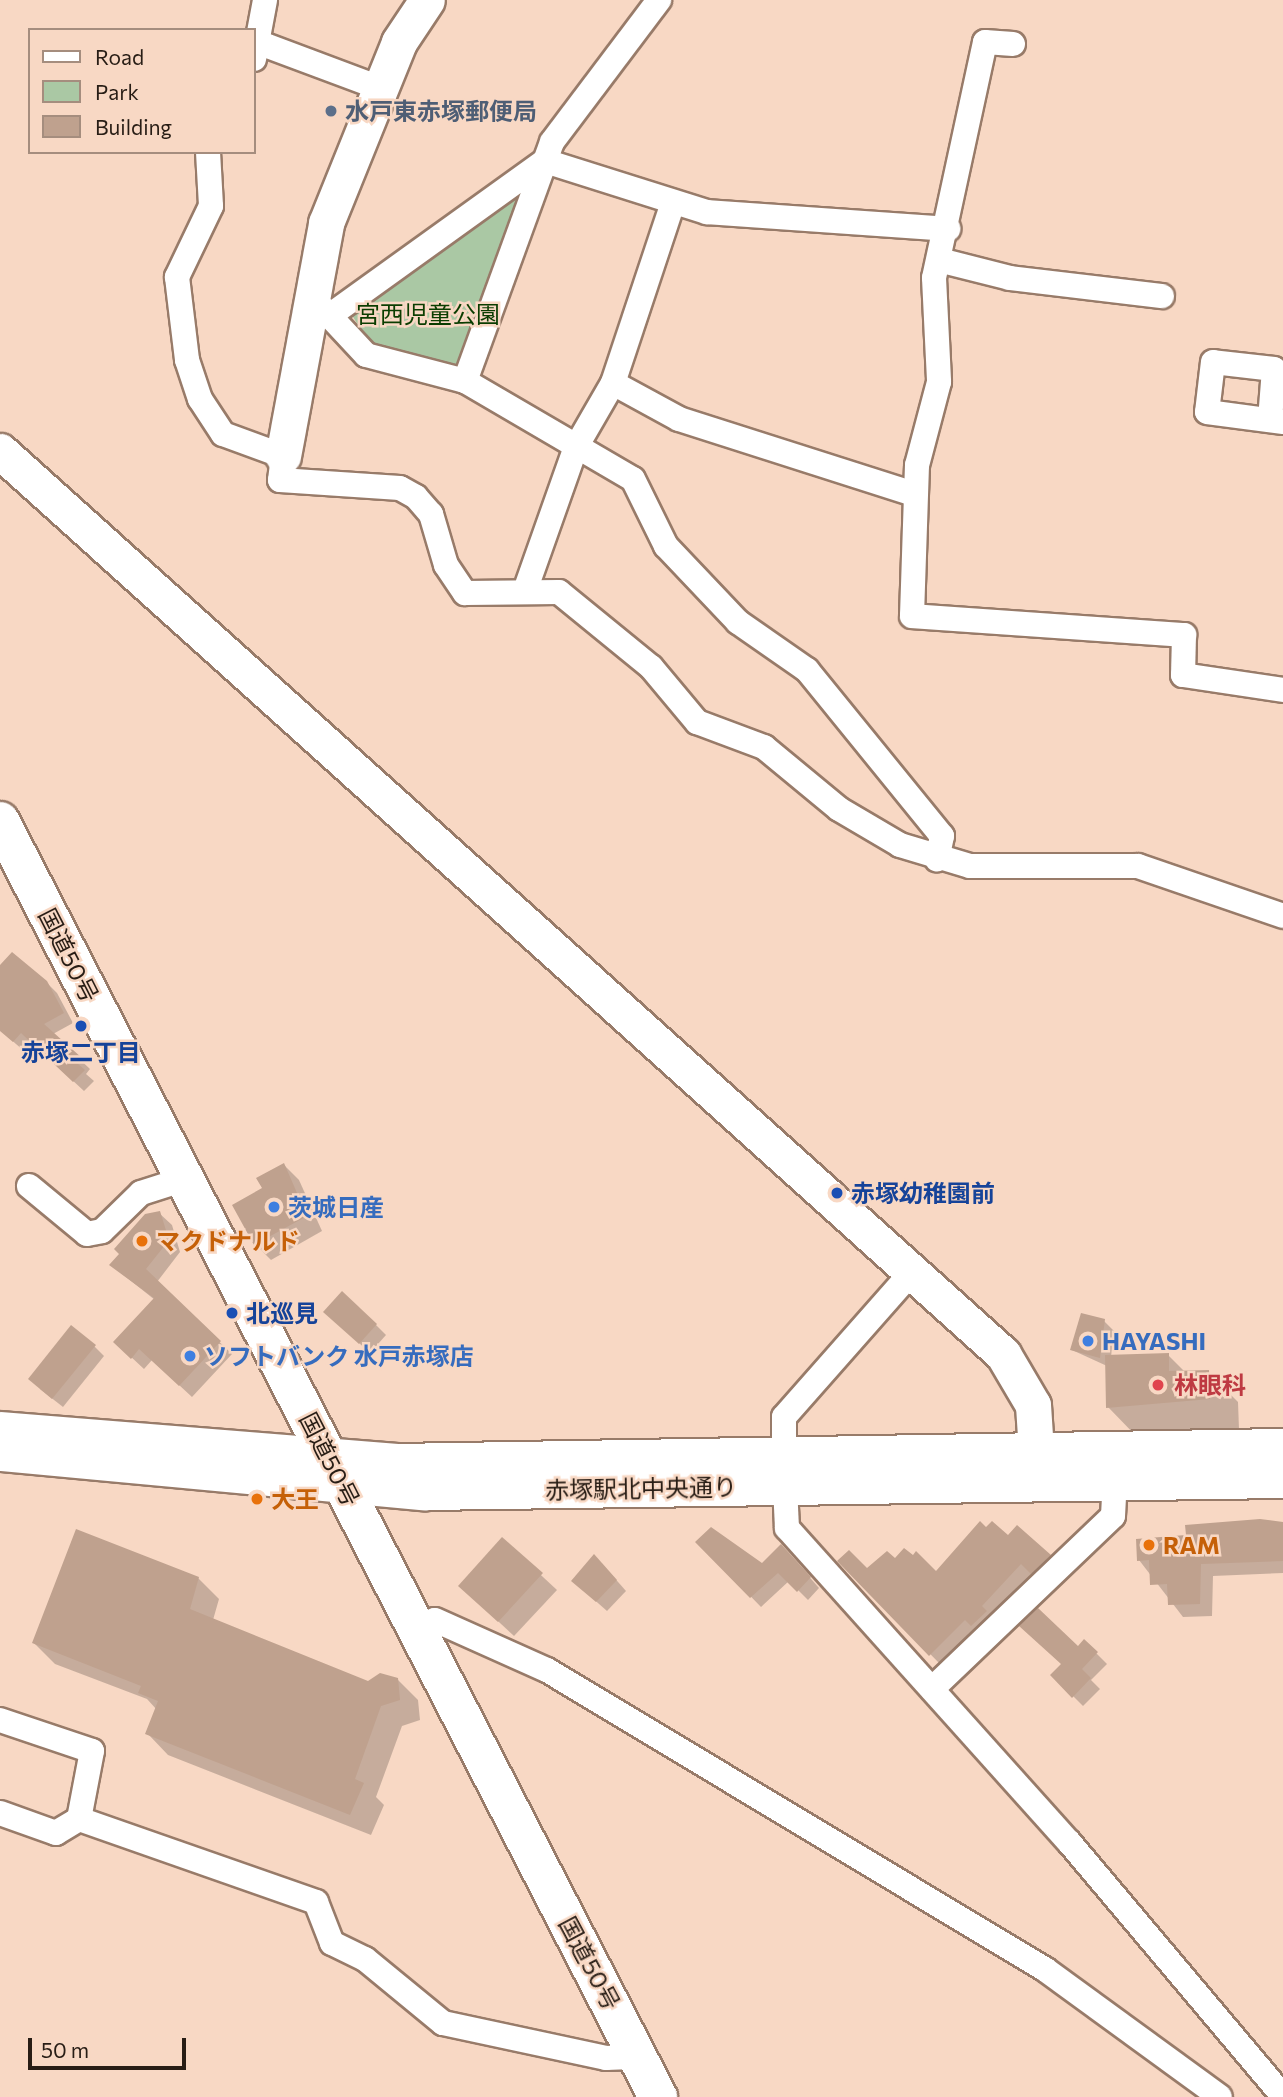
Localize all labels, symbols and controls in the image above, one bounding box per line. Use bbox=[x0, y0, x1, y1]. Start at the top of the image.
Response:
legend bbox=[28, 28, 256, 154]
text: Road bbox=[95, 44, 144, 69]
text: Park bbox=[95, 79, 139, 104]
place label: 水戸東赤塚郵便局 bbox=[345, 97, 537, 125]
marker: 水戸東赤塚郵便局 bbox=[323, 103, 339, 119]
text: Building bbox=[95, 114, 172, 139]
park label: 宮西児童公園 bbox=[356, 300, 500, 328]
street label: 国道50号 bbox=[33, 903, 105, 1007]
marker: 赤塚二丁目 bbox=[73, 1018, 89, 1034]
place label: 赤塚二丁目 bbox=[21, 1038, 141, 1066]
place label: 赤塚幼稚園前 bbox=[851, 1179, 995, 1207]
marker: 赤塚幼稚園前 bbox=[829, 1185, 845, 1201]
place label: 茨城日産 bbox=[288, 1193, 384, 1221]
marker: 茨城日産 bbox=[266, 1199, 282, 1215]
place label: マクドナルド bbox=[156, 1227, 300, 1255]
marker: マクドナルド bbox=[134, 1233, 150, 1249]
place label: 北巡見 bbox=[246, 1299, 318, 1327]
marker: 北巡見 bbox=[224, 1305, 240, 1321]
place label: HAYASHI bbox=[1102, 1327, 1206, 1355]
marker: HAYASHI bbox=[1080, 1333, 1096, 1349]
place label: ソフトバンク 水戸赤塚店 bbox=[204, 1342, 473, 1370]
marker: ソフトバンク 水戸赤塚店 bbox=[182, 1348, 198, 1364]
place label: 林眼科 bbox=[1174, 1371, 1246, 1399]
marker: 林眼科 bbox=[1148, 1375, 1168, 1395]
street label: 国道50号 bbox=[294, 1407, 366, 1511]
street label: 赤塚駅北中央通り bbox=[545, 1472, 737, 1504]
place label: 大王 bbox=[271, 1485, 319, 1513]
marker: 大王 bbox=[249, 1491, 265, 1507]
place label: RAM bbox=[1163, 1531, 1220, 1559]
marker: RAM bbox=[1141, 1537, 1157, 1553]
street label: 国道50号 bbox=[553, 1911, 627, 2015]
scale bar bbox=[32, 2024, 189, 2068]
text: 50 m bbox=[41, 2037, 89, 2062]

